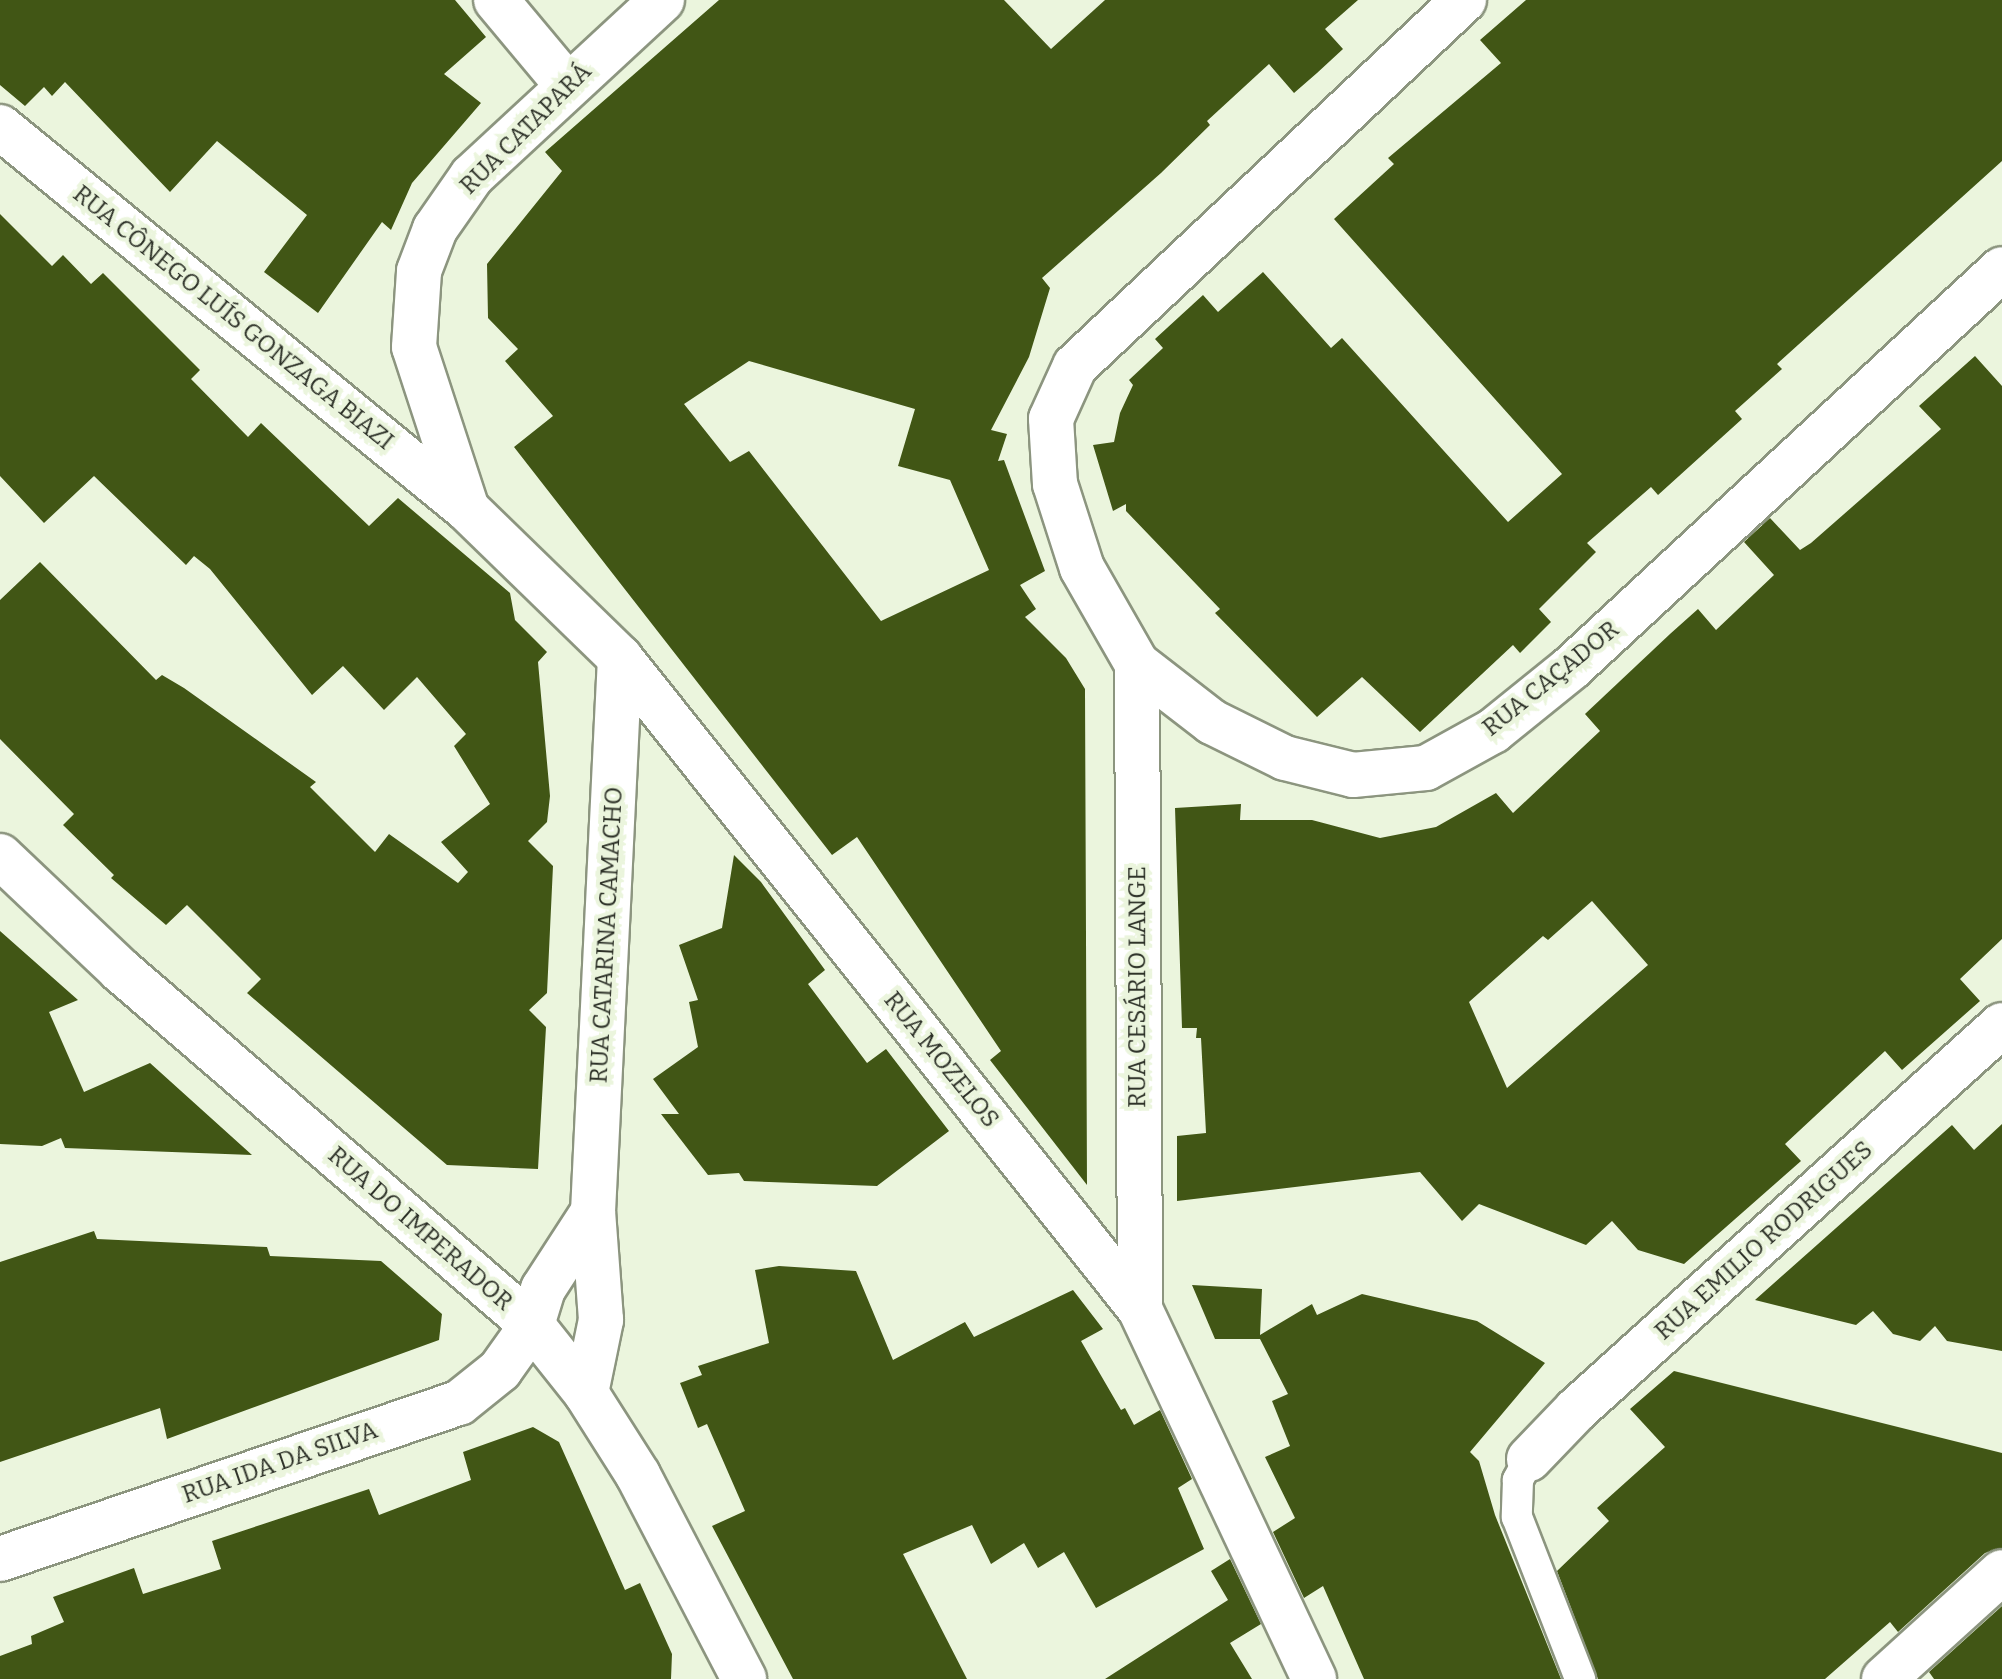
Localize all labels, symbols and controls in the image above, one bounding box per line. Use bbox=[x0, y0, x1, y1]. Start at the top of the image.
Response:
street label: RUA CATAPARÁ bbox=[454, 57, 598, 201]
street label: RUA CÔNEGO LUÍS GONZAGA BIAZI bbox=[67, 180, 399, 456]
street label: RUA CAÇADOR bbox=[1477, 615, 1625, 743]
street label: RUA CATARINA CAMACHO bbox=[585, 786, 629, 1084]
street label: RUA CESÁRIO LANGE bbox=[1124, 866, 1152, 1108]
street label: RUA MOZELOS bbox=[878, 986, 1004, 1134]
street label: RUA EMILIO RODRIGUES bbox=[1649, 1136, 1879, 1346]
street label: RUA DO IMPERADOR bbox=[322, 1141, 518, 1317]
street label: RUA IDA DA SILVA bbox=[179, 1416, 381, 1510]

